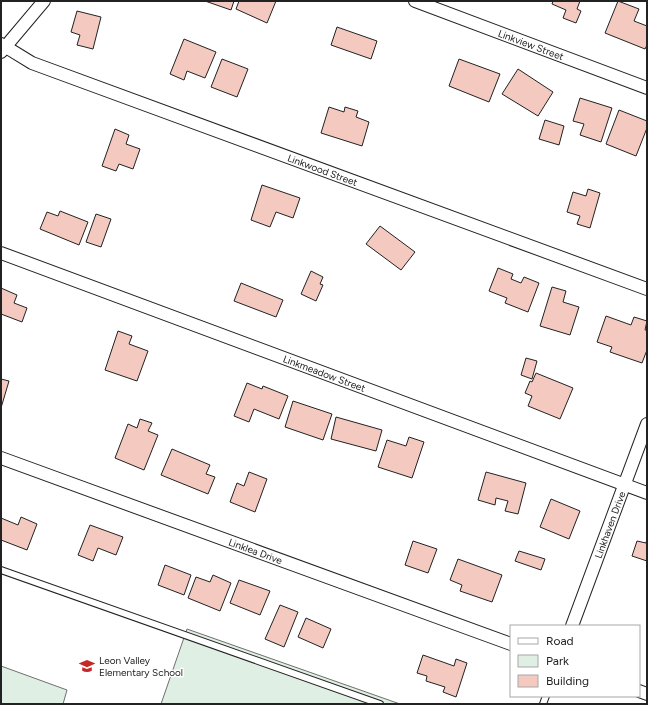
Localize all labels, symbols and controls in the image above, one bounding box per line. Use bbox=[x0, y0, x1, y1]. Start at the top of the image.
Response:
street label: Linkview Street bbox=[496, 27, 566, 63]
street label: Linkwood Street bbox=[286, 151, 360, 189]
street label: Linkmeadow Street bbox=[281, 352, 367, 395]
street label: Linkhaven Drive bbox=[592, 489, 629, 560]
street label: Linklea Drive bbox=[227, 536, 285, 567]
legend bbox=[510, 625, 640, 697]
text: Road bbox=[546, 634, 574, 648]
place label: Leon Valley Elementary School bbox=[99, 654, 183, 679]
text: Park bbox=[546, 654, 569, 668]
school or university icon: Leon Valley Elementary School bbox=[78, 657, 96, 675]
text: Building bbox=[546, 674, 589, 688]

